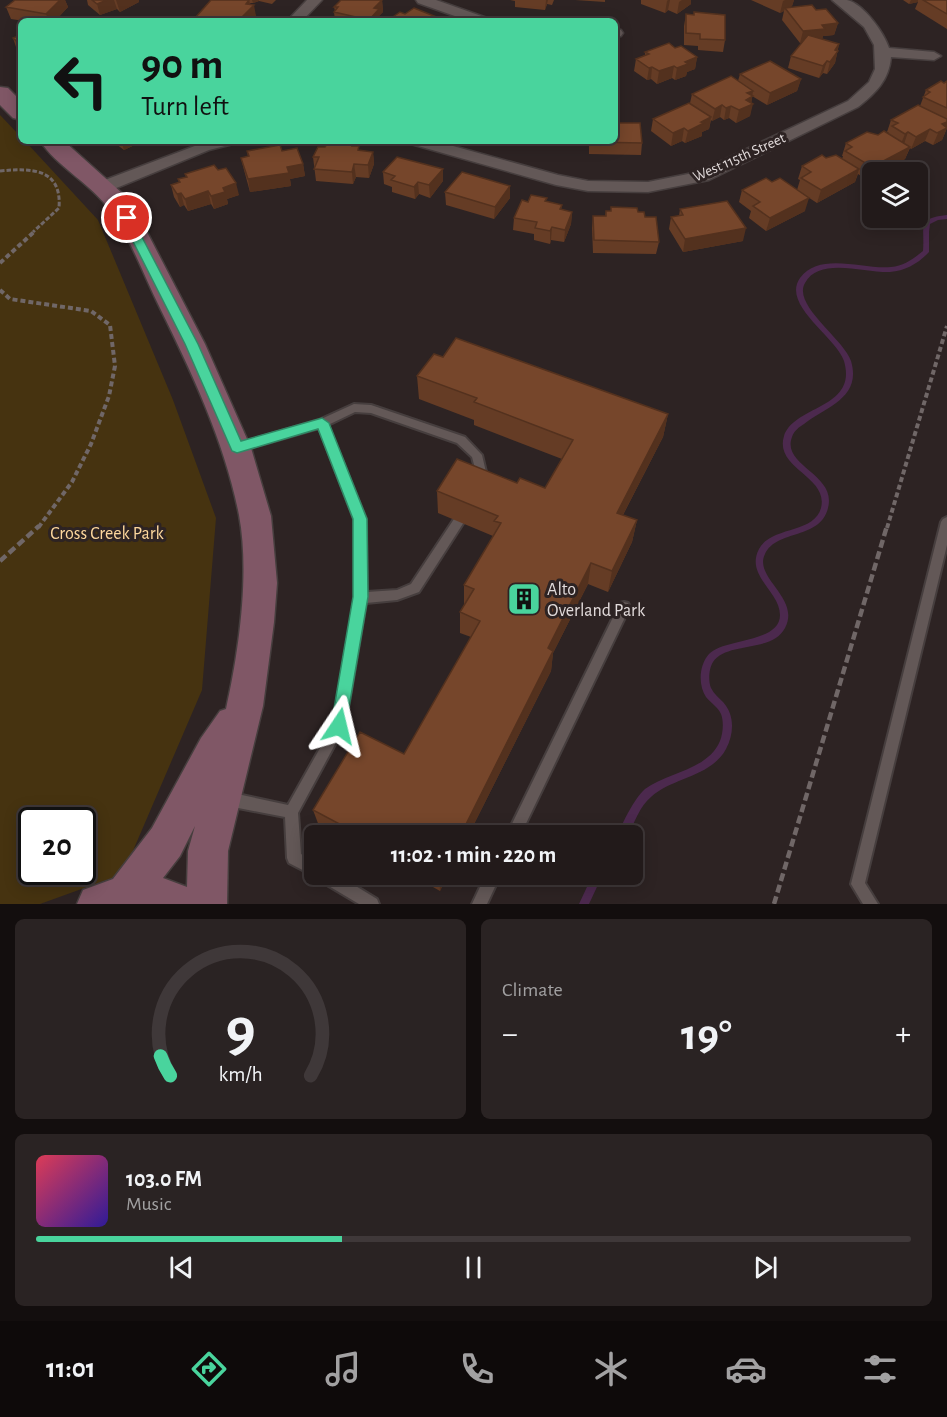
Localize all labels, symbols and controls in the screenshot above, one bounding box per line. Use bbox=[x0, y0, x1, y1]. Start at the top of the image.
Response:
icon: left bbox=[42, 42, 120, 120]
text: 90 m bbox=[141, 44, 223, 86]
text: Turn left bbox=[141, 93, 229, 120]
street label: West 115th Street bbox=[691, 130, 788, 185]
map controls bbox=[862, 162, 928, 228]
button: layers bbox=[862, 162, 928, 228]
pin bbox=[101, 192, 152, 243]
icon: arrive bbox=[110, 201, 143, 234]
park label: Cross Creek Park bbox=[50, 525, 165, 543]
building icon: Alto Overland Park bbox=[506, 581, 542, 617]
place label: Alto Overland Park bbox=[547, 581, 646, 620]
position arrow bbox=[307, 694, 371, 758]
speed limit sign: 20 bbox=[18, 807, 96, 885]
text: 11:02 · 1 min · 220 m bbox=[391, 844, 556, 866]
text: Climate bbox=[502, 980, 563, 1000]
text: 9 bbox=[225, 1000, 256, 1062]
text: 19° bbox=[681, 1013, 732, 1058]
text: − bbox=[502, 1018, 518, 1051]
text: + bbox=[895, 1018, 911, 1051]
text: km/h bbox=[218, 1064, 263, 1085]
text: 103.0 FM bbox=[126, 1168, 202, 1190]
text: Music bbox=[126, 1194, 172, 1214]
icon: previous bbox=[165, 1251, 198, 1284]
icon: pause bbox=[457, 1251, 490, 1284]
icon: next bbox=[749, 1251, 782, 1284]
icon: directions bbox=[188, 1348, 230, 1390]
icon: music bbox=[322, 1348, 364, 1390]
icon: phone bbox=[456, 1348, 498, 1390]
icon: climate bbox=[590, 1348, 632, 1390]
icon: car bbox=[725, 1348, 767, 1390]
icon: filters bbox=[859, 1348, 901, 1390]
text: 11:01 bbox=[46, 1355, 96, 1382]

